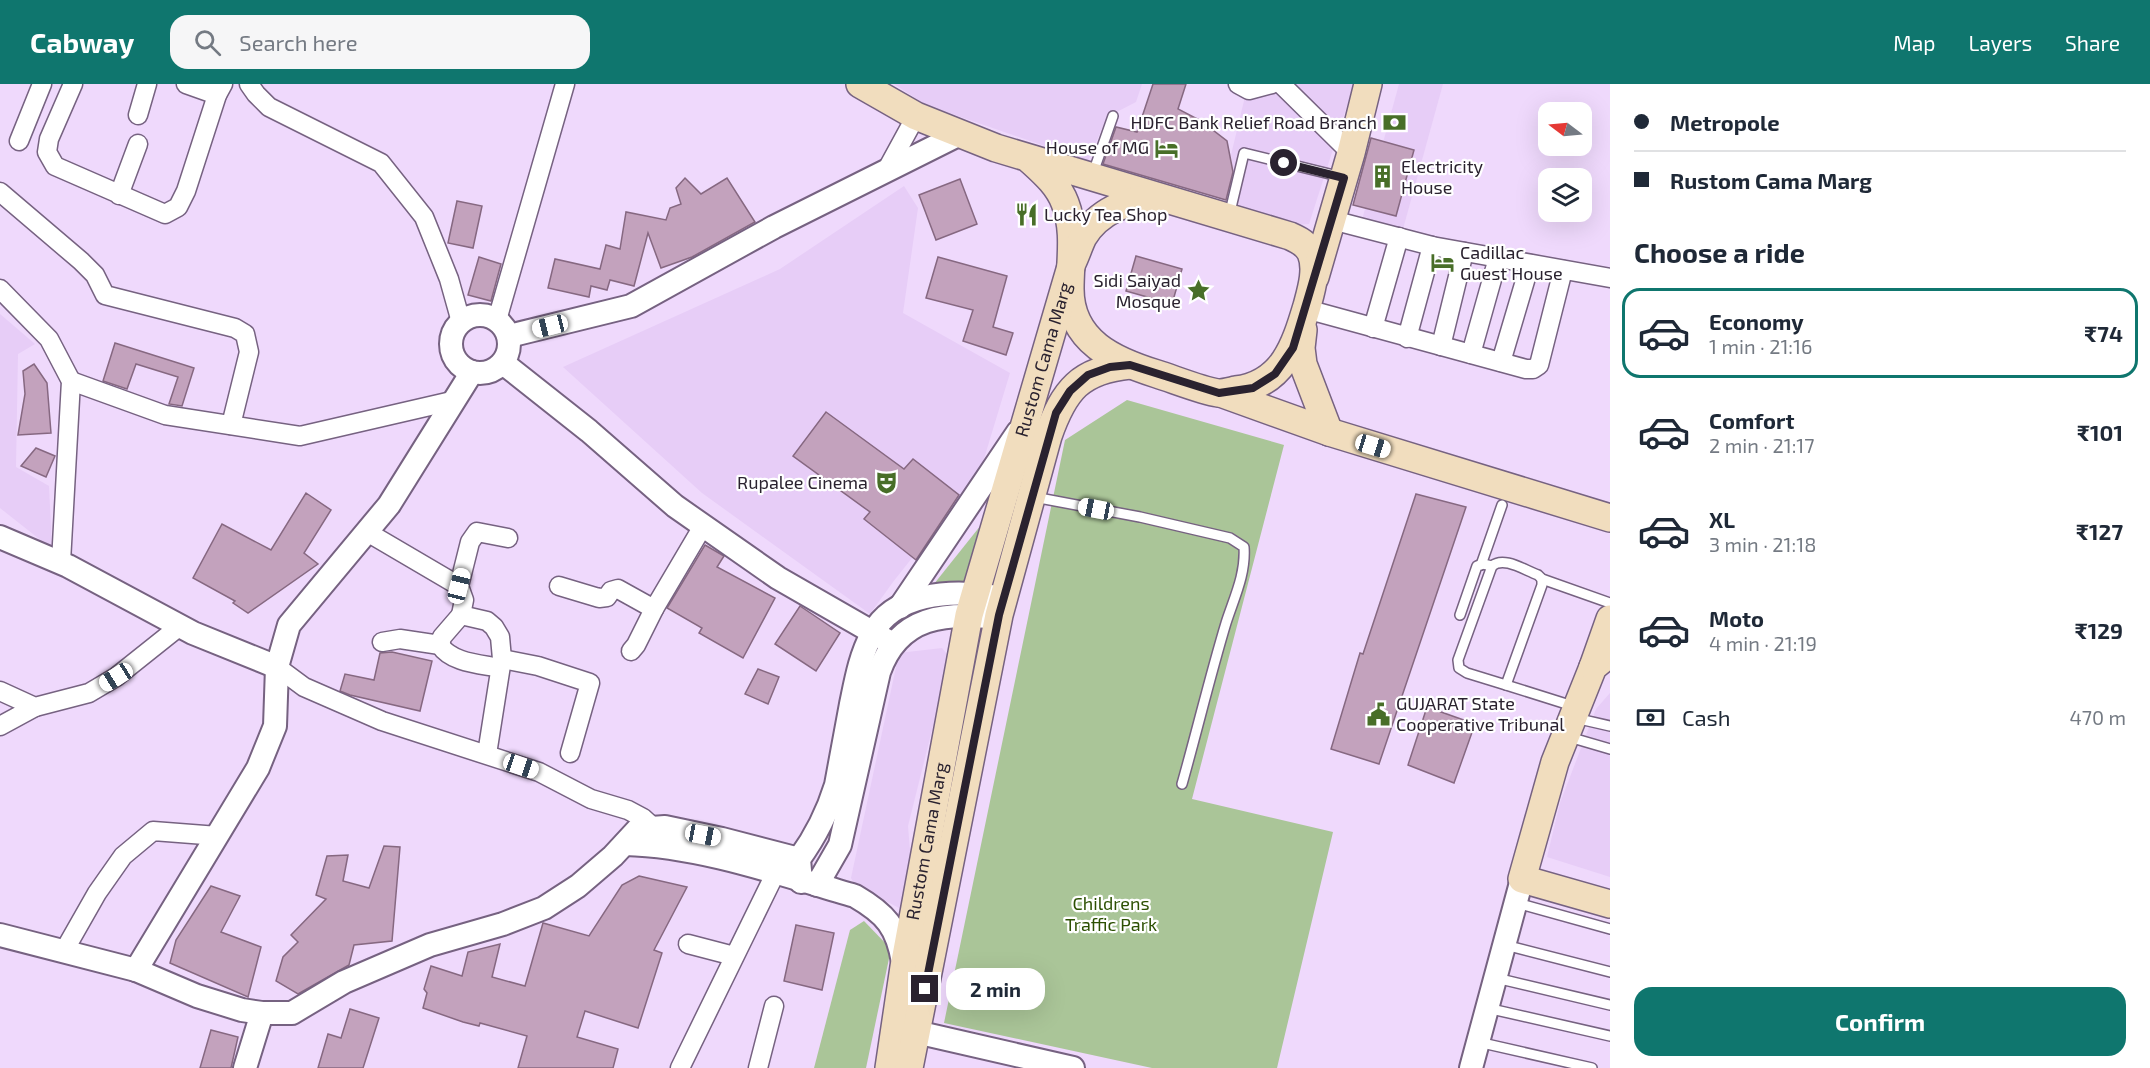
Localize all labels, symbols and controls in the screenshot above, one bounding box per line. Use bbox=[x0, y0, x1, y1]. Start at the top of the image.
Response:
search box bbox=[170, 15, 590, 69]
text: Cabway bbox=[30, 25, 134, 59]
icon: search bbox=[191, 26, 224, 59]
text: Search here bbox=[239, 29, 357, 55]
text: Map bbox=[1893, 30, 1935, 55]
text: Layers bbox=[1968, 30, 2032, 55]
text: Share bbox=[2065, 30, 2120, 55]
north arrow bbox=[1538, 102, 1592, 156]
map controls bbox=[1538, 102, 1592, 222]
text: Metropole bbox=[1670, 109, 1780, 135]
bank icon: HDFC Bank Relief Road Branch bbox=[1382, 110, 1408, 136]
place label: HDFC Bank Relief Road Branch bbox=[1131, 111, 1377, 133]
hotel icon: House of MG bbox=[1154, 135, 1180, 161]
place label: House of MG bbox=[1046, 136, 1149, 158]
route start bbox=[1270, 149, 1297, 176]
place label: Electricity House bbox=[1401, 155, 1484, 198]
building icon: Electricity House bbox=[1370, 164, 1396, 190]
text: Rustom Cama Marg bbox=[1670, 167, 1872, 193]
button: layers bbox=[1538, 168, 1592, 222]
restaurant icon: Lucky Tea Shop bbox=[1013, 202, 1039, 228]
place label: Lucky Tea Shop bbox=[1044, 203, 1167, 225]
text: Choose a ride bbox=[1634, 236, 1805, 268]
place label: Cadillac Guest House bbox=[1460, 241, 1563, 284]
hotel icon: Cadillac Guest House bbox=[1429, 250, 1455, 276]
place label: Sidi Saiyad Mosque bbox=[1094, 269, 1181, 312]
place icon: Sidi Saiyad Mosque bbox=[1186, 278, 1212, 304]
street label: Rustom Cama Marg bbox=[1010, 280, 1076, 439]
icon: car bbox=[1637, 306, 1691, 360]
text: Economy bbox=[1709, 308, 1804, 334]
car bbox=[530, 313, 570, 339]
text: ₹74 bbox=[2084, 320, 2123, 346]
text: 1 min · 21:16 bbox=[1709, 334, 1812, 358]
icon: car bbox=[1637, 405, 1691, 459]
text: Comfort bbox=[1709, 407, 1794, 433]
text: ₹101 bbox=[2077, 419, 2123, 445]
car bbox=[1353, 432, 1393, 460]
text: 2 min · 21:17 bbox=[1709, 433, 1815, 457]
theatre icon: Rupalee Cinema bbox=[873, 470, 899, 496]
place label: Rupalee Cinema bbox=[737, 471, 868, 493]
car bbox=[1077, 497, 1115, 521]
icon: car bbox=[1637, 504, 1691, 558]
text: XL bbox=[1709, 506, 1735, 532]
text: ₹127 bbox=[2076, 518, 2123, 544]
text: 3 min · 21:18 bbox=[1709, 532, 1816, 556]
car bbox=[446, 566, 472, 606]
icon: car bbox=[1637, 603, 1691, 657]
text: Moto bbox=[1709, 605, 1764, 631]
text: ₹129 bbox=[2075, 617, 2123, 643]
text: 4 min · 21:19 bbox=[1709, 631, 1817, 655]
car bbox=[96, 660, 136, 694]
place label: GUJARAT State Cooperative Tribunal bbox=[1396, 692, 1565, 735]
public building icon: GUJARAT State Cooperative Tribunal bbox=[1365, 701, 1391, 727]
icon: cash bbox=[1634, 701, 1667, 734]
text: Cash bbox=[1682, 704, 1731, 730]
text: 470 m bbox=[2069, 705, 2126, 729]
car bbox=[501, 752, 541, 780]
street label: Rustom Cama Marg bbox=[901, 760, 952, 922]
car bbox=[684, 823, 722, 847]
park label: Childrens Traffic Park bbox=[1065, 892, 1157, 935]
callout: 2 min bbox=[946, 968, 1045, 1010]
route end bbox=[911, 975, 938, 1002]
text: 2 min bbox=[970, 977, 1021, 1001]
button: Confirm bbox=[1634, 987, 2126, 1056]

